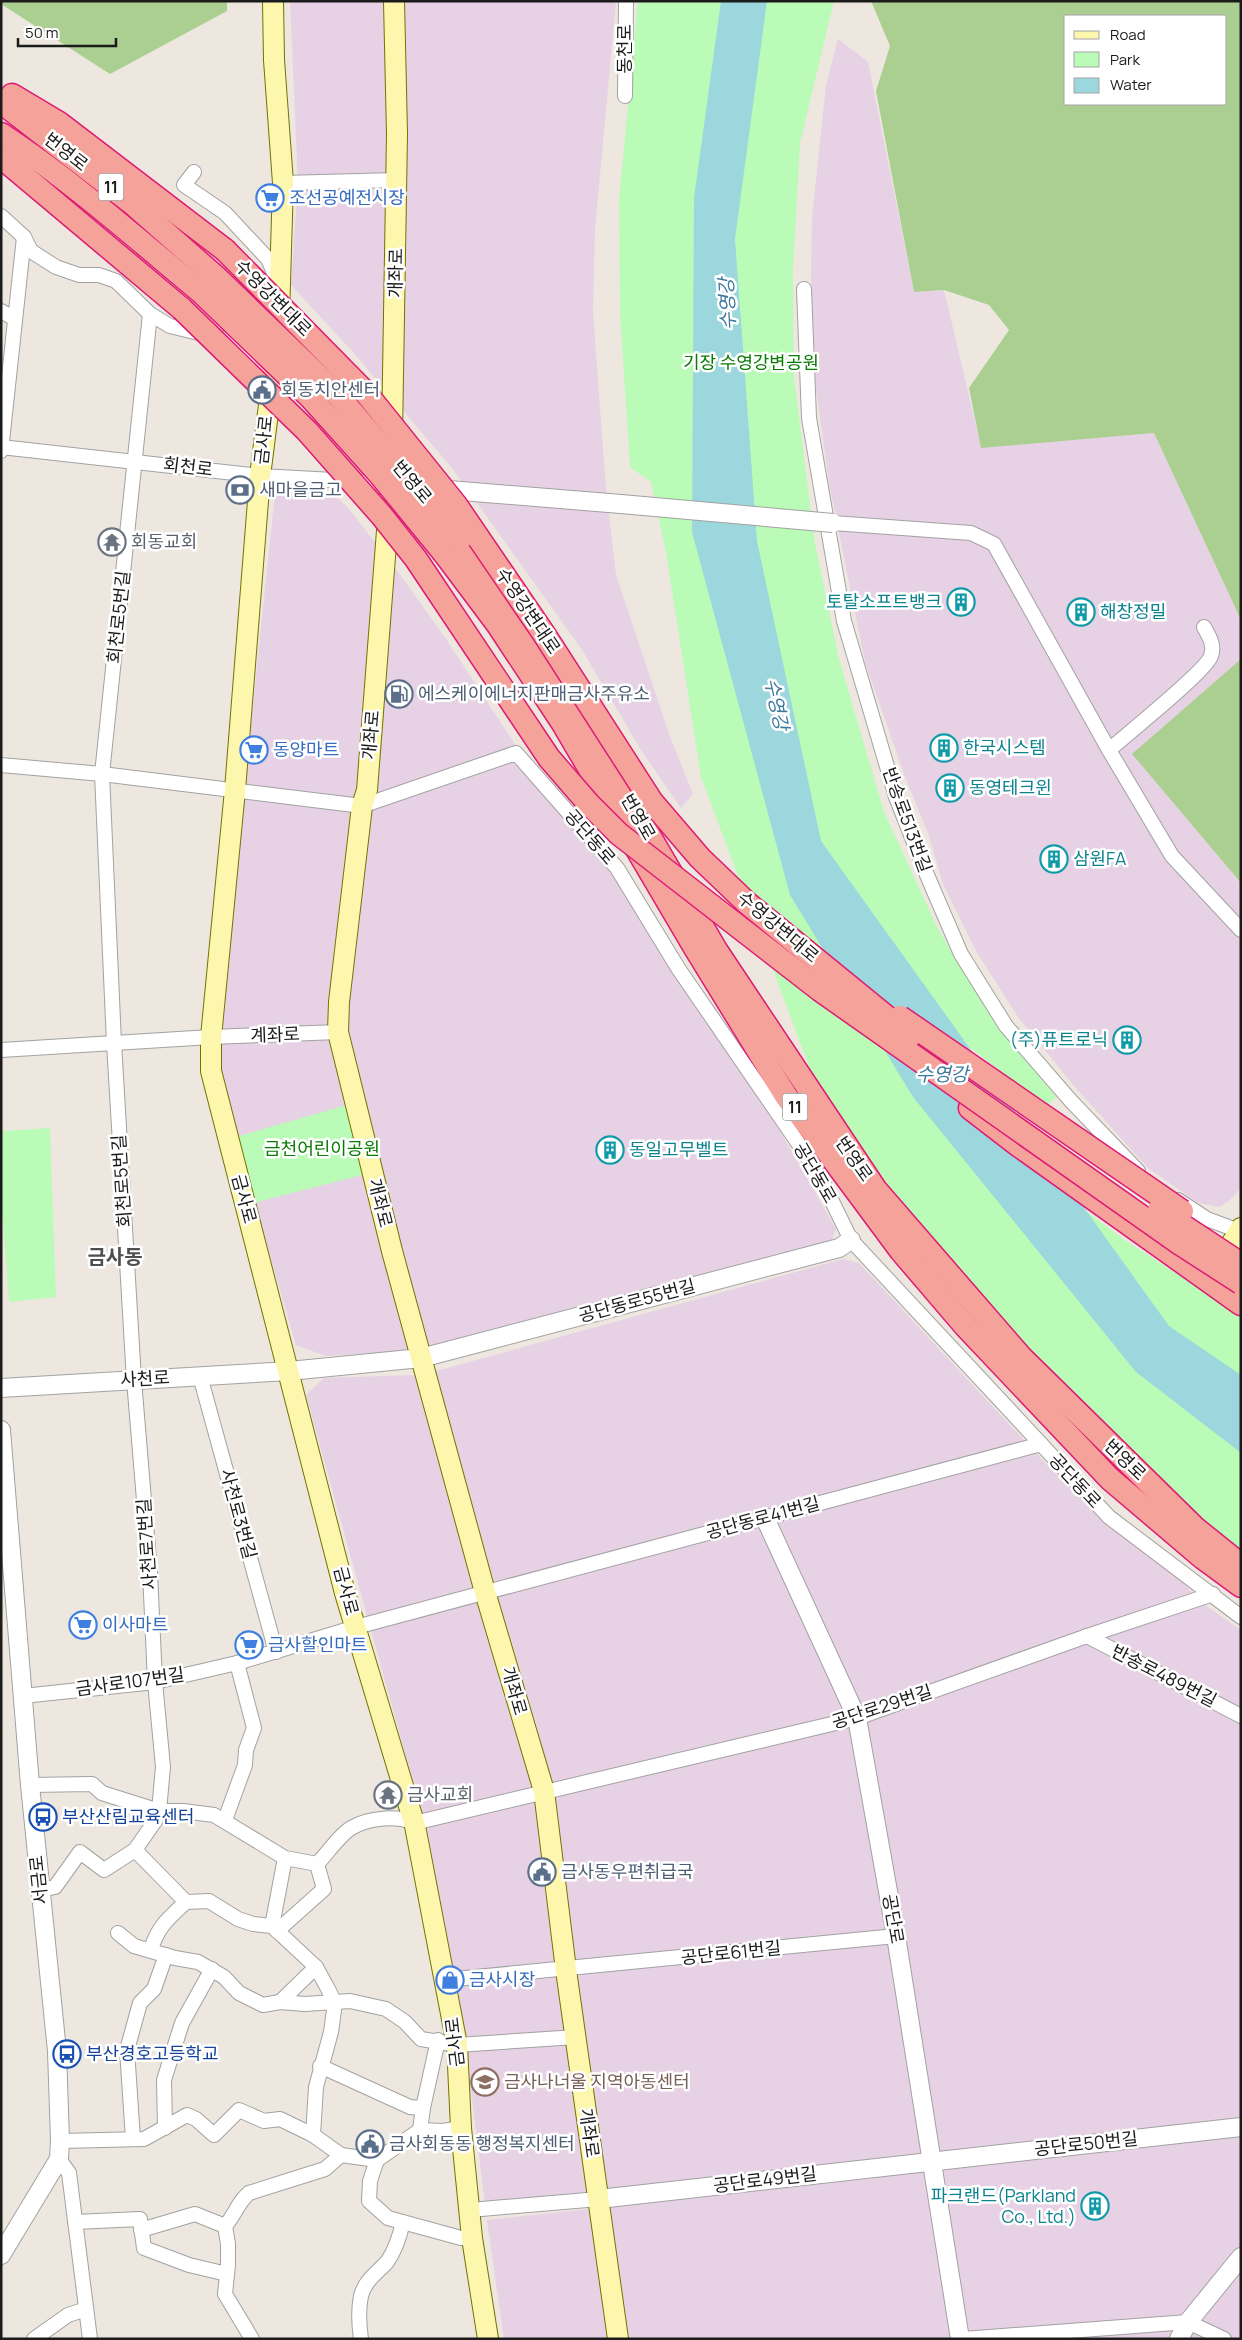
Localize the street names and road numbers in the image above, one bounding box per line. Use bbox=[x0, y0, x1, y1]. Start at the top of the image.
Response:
street label: 동천로 bbox=[612, 24, 636, 74]
street label: 번영로 bbox=[40, 126, 94, 176]
road number: 11 bbox=[98, 173, 124, 200]
street label: 개좌로 bbox=[383, 248, 407, 298]
street label: 수영강변대로 bbox=[230, 254, 317, 341]
street label: 금사로 bbox=[248, 414, 278, 466]
street label: 회천로 bbox=[162, 451, 214, 481]
street label: 번영로 bbox=[388, 455, 438, 508]
street label: 수영강변대로 bbox=[491, 563, 567, 658]
street label: 회천로5번길 bbox=[101, 569, 135, 664]
street label: 개좌로 bbox=[356, 709, 384, 761]
street label: 반송로513번길 bbox=[878, 764, 938, 876]
street label: 번영로 bbox=[616, 789, 662, 844]
street label: 공단동로 bbox=[560, 803, 622, 869]
street label: 수영강변대로 bbox=[733, 885, 824, 967]
street label: 계좌로 bbox=[250, 1021, 300, 1047]
road number: 11 bbox=[782, 1094, 808, 1120]
street label: 번영로 bbox=[831, 1131, 879, 1186]
street label: 회천로5번길 bbox=[106, 1134, 136, 1228]
street label: 공단동로 bbox=[789, 1138, 843, 1207]
street label: 금사로 bbox=[227, 1172, 263, 1226]
street label: 개좌로 bbox=[363, 1176, 399, 1230]
street label: 공단동로55번길 bbox=[576, 1273, 698, 1327]
street label: 사천로 bbox=[120, 1365, 170, 1391]
street label: 번영로 bbox=[1099, 1433, 1152, 1485]
street label: 공단동로 bbox=[1044, 1448, 1107, 1513]
street label: 사천로3번길 bbox=[215, 1466, 263, 1562]
street label: 공단동로41번길 bbox=[703, 1490, 822, 1544]
street label: 사천로7번길 bbox=[131, 1497, 161, 1591]
street label: 금사로 bbox=[329, 1564, 365, 1618]
street label: 반송로489번길 bbox=[1108, 1638, 1221, 1712]
street label: 금사로107번길 bbox=[74, 1661, 186, 1701]
street label: 개좌로 bbox=[497, 1664, 533, 1718]
street label: 공단로29번길 bbox=[828, 1679, 935, 1734]
street label: 서금로 bbox=[23, 1854, 53, 1906]
street label: 공단로 bbox=[878, 1892, 910, 1945]
street label: 공단로61번길 bbox=[680, 1935, 782, 1969]
street label: 금사로 bbox=[439, 2016, 469, 2068]
street label: 개좌로 bbox=[575, 2107, 605, 2159]
street label: 공단로50번길 bbox=[1033, 2126, 1139, 2160]
street label: 공단로49번길 bbox=[712, 2161, 818, 2197]

